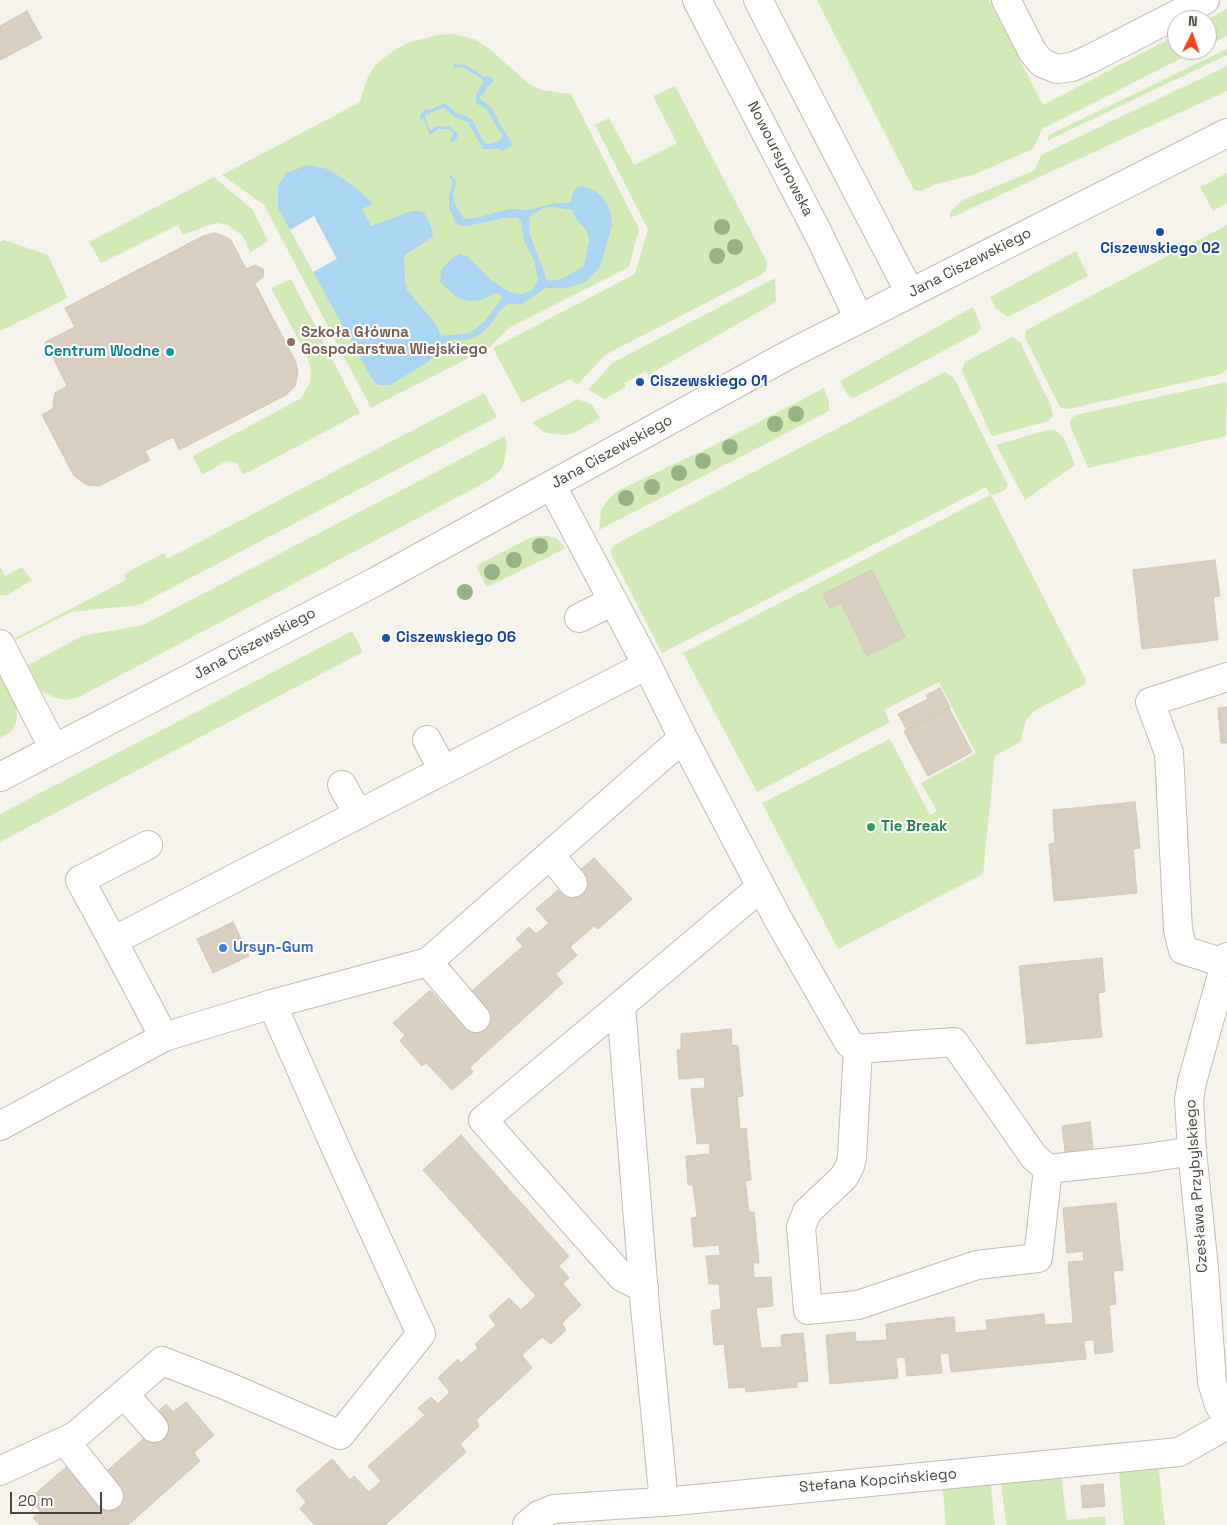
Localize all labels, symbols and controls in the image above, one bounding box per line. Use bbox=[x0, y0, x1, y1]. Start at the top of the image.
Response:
north arrow bbox=[1167, 10, 1217, 60]
text: N bbox=[1188, 12, 1198, 30]
street label: Nowoursynowska bbox=[743, 98, 817, 220]
street label: Jana Ciszewskiego bbox=[905, 224, 1035, 302]
marker: Ciszewskiego 02 bbox=[1154, 226, 1166, 238]
place label: Ciszewskiego 02 bbox=[1100, 240, 1220, 258]
place label: Szkoła Główna Gospodarstwa Wiejskiego bbox=[301, 324, 487, 359]
marker: Szkoła Główna Gospodarstwa Wiejskiego bbox=[285, 336, 297, 348]
place label: Centrum Wodne bbox=[44, 343, 160, 361]
marker: Centrum Wodne bbox=[164, 346, 176, 358]
place label: Ciszewskiego 01 bbox=[650, 373, 768, 391]
marker: Ciszewskiego 01 bbox=[634, 376, 646, 388]
street label: Jana Ciszewskiego bbox=[548, 411, 676, 493]
street label: Jana Ciszewskiego bbox=[191, 604, 319, 684]
place label: Ciszewskiego 06 bbox=[396, 629, 516, 647]
marker: Ciszewskiego 06 bbox=[380, 632, 392, 644]
place label: Tie Break bbox=[881, 818, 948, 836]
marker: Tie Break bbox=[865, 821, 877, 833]
place label: Ursyn-Gum bbox=[233, 939, 314, 957]
marker: Ursyn-Gum bbox=[217, 942, 229, 954]
street label: Czesława Przybylskiego bbox=[1182, 1099, 1212, 1273]
street label: Stefana Kopcińskiego bbox=[798, 1465, 958, 1497]
scale bar bbox=[12, 1482, 105, 1514]
text: 20 m bbox=[18, 1491, 53, 1510]

